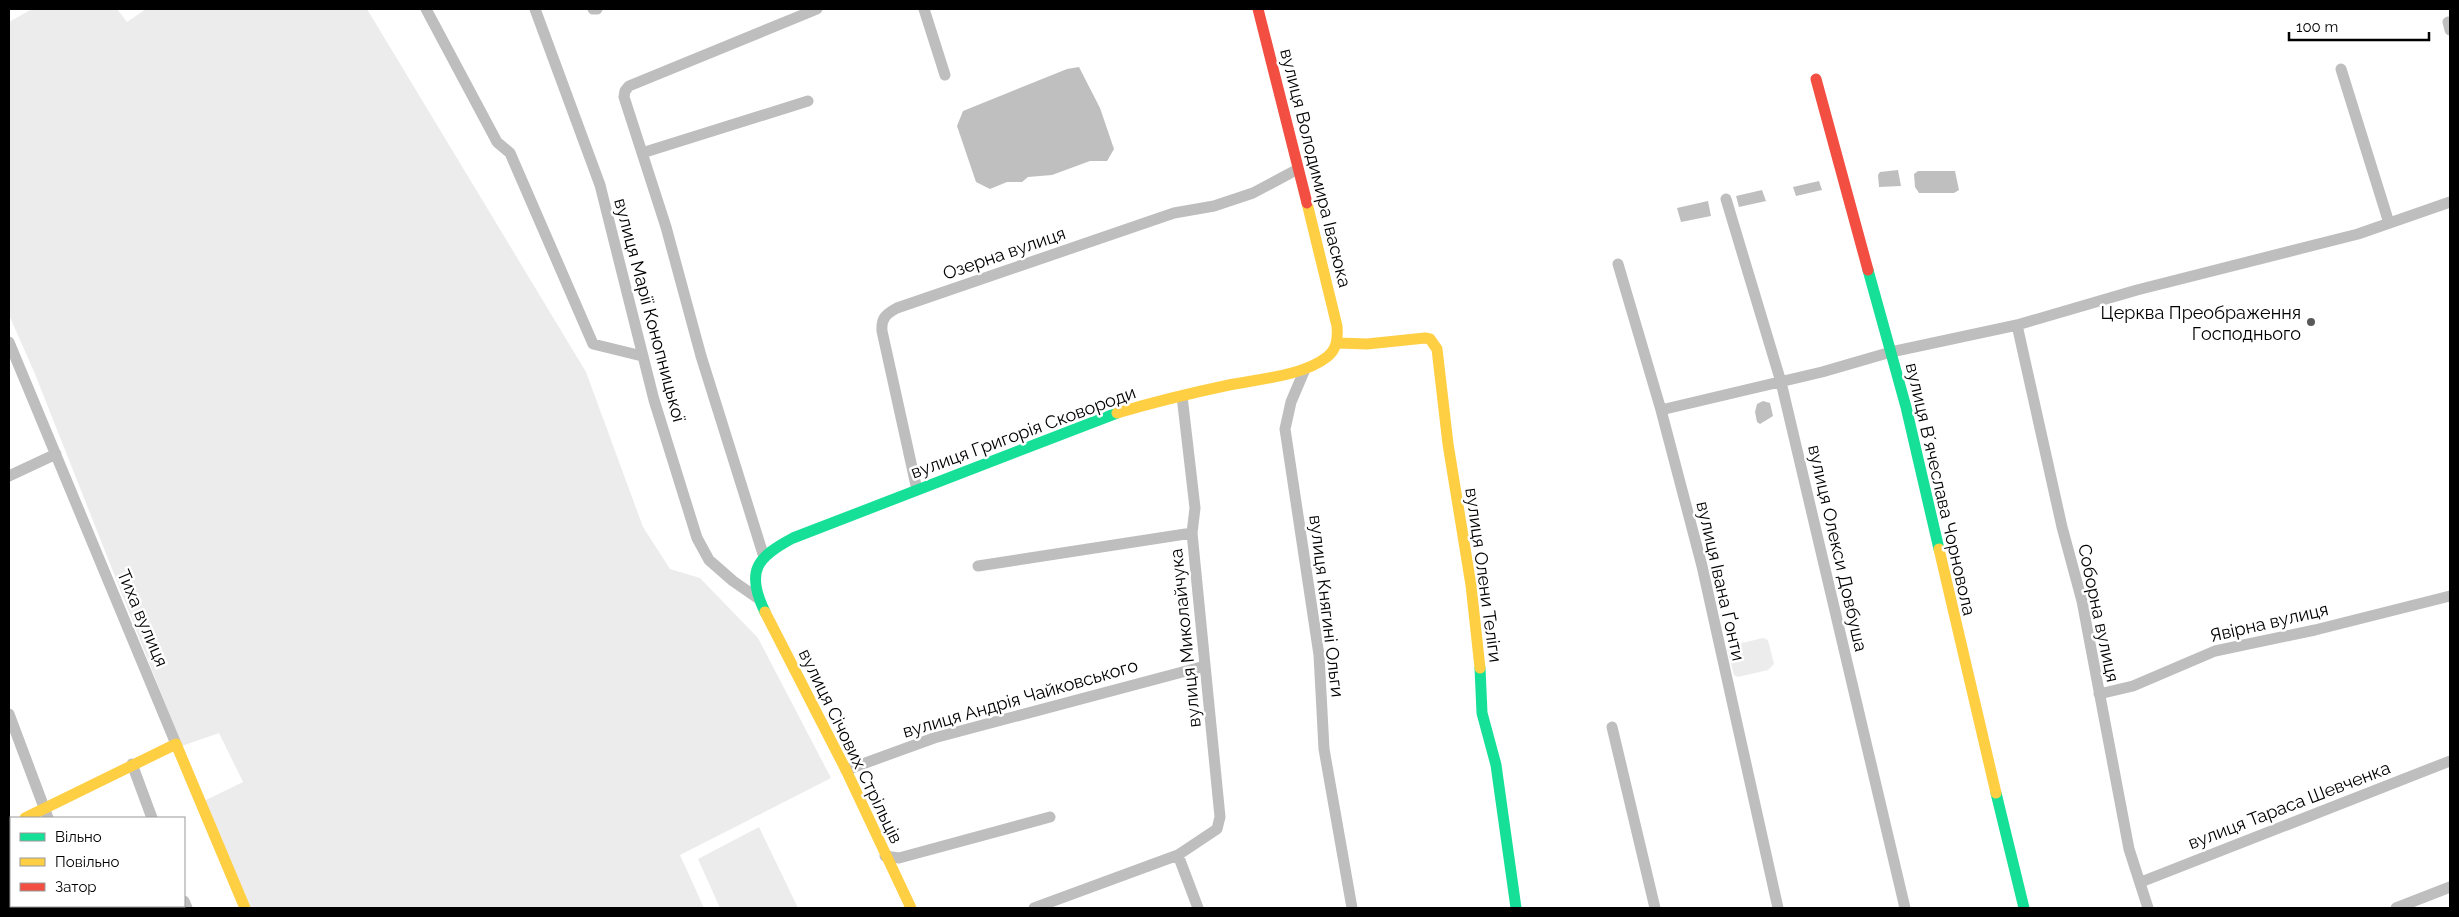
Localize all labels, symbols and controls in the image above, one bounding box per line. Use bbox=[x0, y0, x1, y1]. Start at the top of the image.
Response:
scale bar bbox=[2289, 10, 2429, 42]
text: 100 m bbox=[2296, 18, 2338, 36]
street label: вулиця Володимира Івасюка bbox=[1276, 47, 1356, 289]
street label: вулиця Марії Конопницької bbox=[610, 196, 690, 424]
street label: Озерна вулиця bbox=[940, 222, 1068, 284]
place label: Церква Преображення Господнього bbox=[2101, 302, 2301, 344]
marker: Церква Преображення Господнього bbox=[2305, 316, 2317, 328]
street label: вулиця Вʼячеслава Чорновола bbox=[1902, 361, 1980, 617]
street label: вулиця Григорія Сковороди bbox=[908, 381, 1138, 483]
street label: вулиця Олекси Довбуша bbox=[1804, 443, 1872, 653]
street label: вулиця Олени Теліги bbox=[1461, 486, 1507, 664]
street label: вулиця Івана Ґонти bbox=[1692, 499, 1750, 663]
street label: вулиця Княгині Ольги bbox=[1305, 514, 1349, 698]
street label: Соборна вулиця bbox=[2074, 542, 2124, 684]
street label: вулиця Миколайчука bbox=[1165, 548, 1205, 728]
street label: Тиха вулиця bbox=[113, 566, 173, 670]
street label: Явірна вулиця bbox=[2208, 598, 2330, 646]
street label: вулиця Січових Стрільців bbox=[795, 645, 907, 847]
street label: вулиця Андрія Чайковського bbox=[900, 654, 1140, 742]
street label: вулиця Тараса Шевченка bbox=[2185, 757, 2393, 853]
legend bbox=[10, 817, 185, 907]
text: Вільно bbox=[55, 828, 102, 846]
text: Повільно bbox=[55, 853, 120, 871]
text: Затор bbox=[55, 878, 97, 896]

